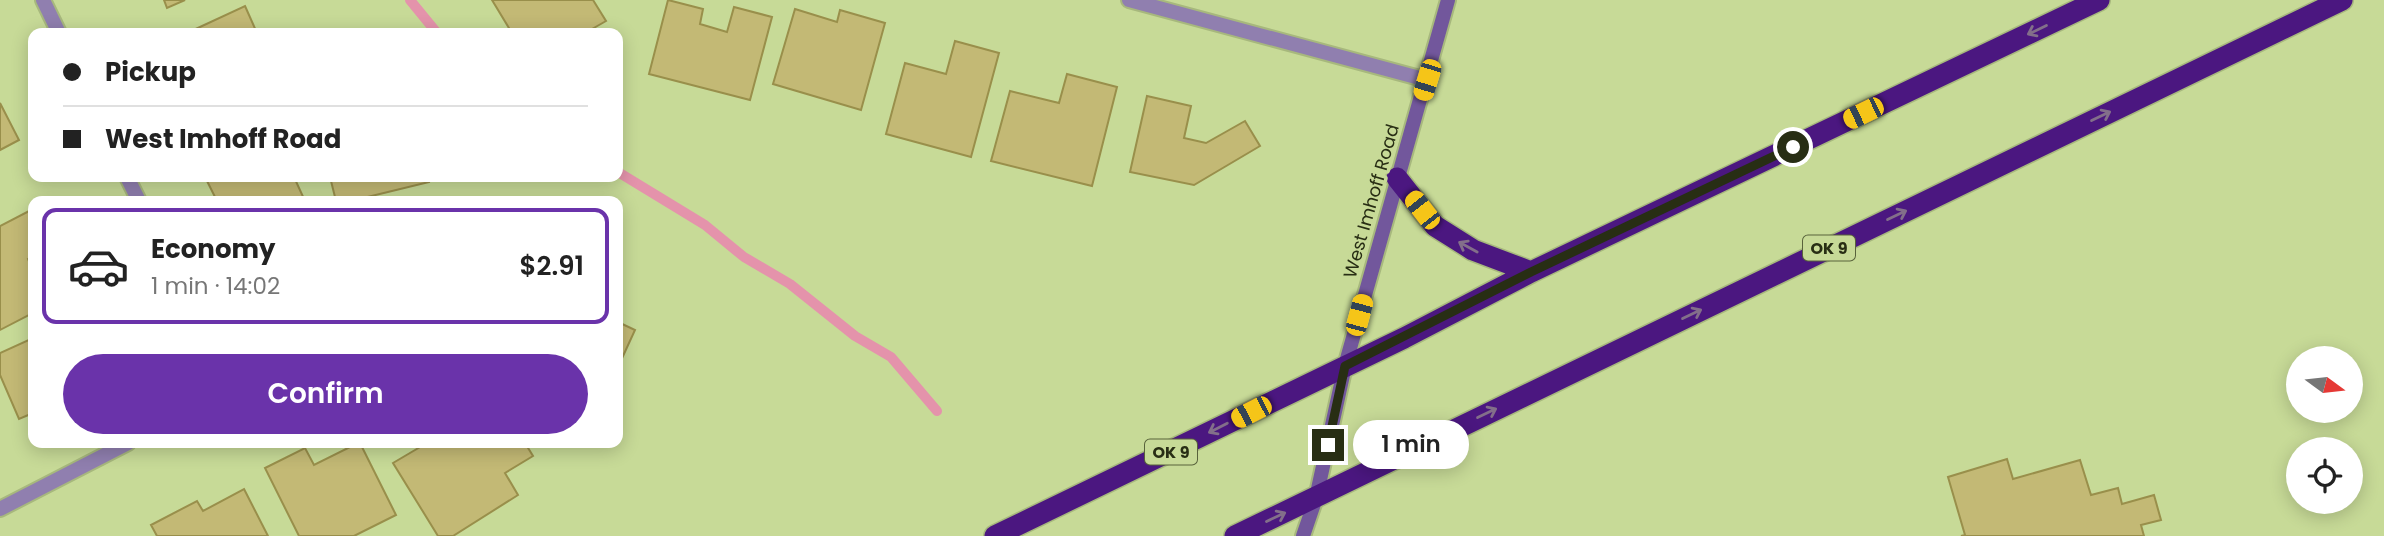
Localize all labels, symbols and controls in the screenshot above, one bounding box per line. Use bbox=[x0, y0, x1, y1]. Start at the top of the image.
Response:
one-way arrow bbox=[2027, 23, 2048, 37]
text: Pickup bbox=[105, 54, 196, 90]
car bbox=[1411, 57, 1444, 103]
car bbox=[1840, 94, 1887, 132]
one-way arrow bbox=[2090, 109, 2111, 123]
text: West Imhoff Road bbox=[105, 121, 341, 157]
street label: West Imhoff Road bbox=[1337, 121, 1405, 281]
route start bbox=[1777, 131, 1809, 163]
car bbox=[1401, 187, 1444, 233]
one-way arrow bbox=[1886, 208, 1907, 221]
text: Economy bbox=[151, 231, 275, 267]
icon: car bbox=[67, 235, 130, 298]
road number: OK 9 bbox=[1803, 236, 1855, 260]
one-way arrow bbox=[1459, 240, 1479, 254]
text: $2.91 bbox=[520, 248, 584, 284]
text: 1 min · 14:02 bbox=[151, 270, 280, 302]
car bbox=[1344, 292, 1375, 338]
one-way arrow bbox=[1681, 307, 1702, 321]
north arrow bbox=[2286, 346, 2362, 424]
map controls bbox=[2286, 346, 2363, 514]
button: Confirm bbox=[63, 354, 588, 434]
car bbox=[1228, 393, 1275, 431]
one-way arrow bbox=[1476, 406, 1497, 420]
callout: 1 min bbox=[1352, 420, 1468, 470]
one-way arrow bbox=[1208, 422, 1229, 436]
text: 1 min bbox=[1381, 428, 1441, 460]
route end bbox=[1312, 429, 1344, 461]
button: locate bbox=[2286, 437, 2363, 514]
road number: OK 9 bbox=[1145, 440, 1197, 464]
one-way arrow bbox=[1264, 510, 1286, 523]

